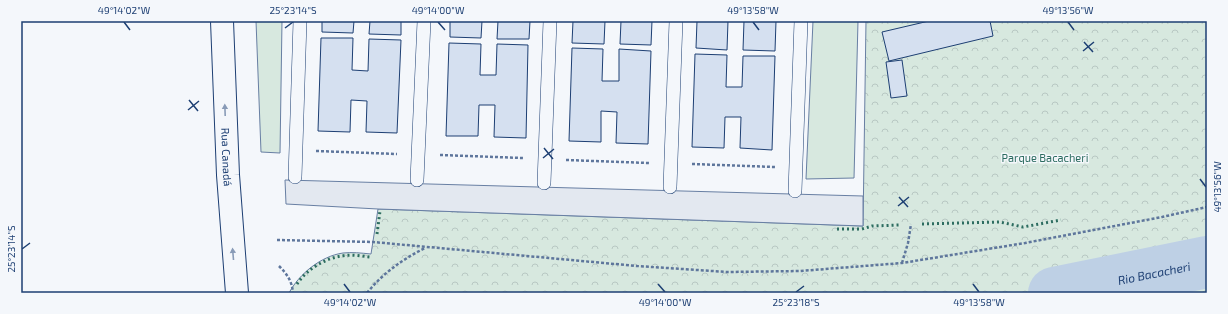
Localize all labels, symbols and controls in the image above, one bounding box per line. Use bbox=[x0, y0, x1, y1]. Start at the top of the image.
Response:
text: 49°14'02"W bbox=[98, 4, 151, 16]
text: 25°23'14"S bbox=[269, 4, 317, 16]
text: 49°14'00"W bbox=[412, 4, 465, 16]
text: 49°13'58"W bbox=[727, 4, 779, 16]
text: 49°13'56"W bbox=[1042, 4, 1094, 16]
one-way arrow bbox=[222, 104, 229, 116]
street label: Rua Canadá bbox=[220, 127, 235, 187]
park label: Parque Bacacheri bbox=[1002, 151, 1088, 164]
text: 49°13'56"W bbox=[1211, 161, 1223, 213]
text: 25°23'14"S bbox=[5, 225, 17, 273]
one-way arrow bbox=[230, 248, 237, 260]
water label: Rio Bacacheri bbox=[1116, 259, 1192, 287]
text: 49°14'02"W bbox=[324, 296, 377, 308]
text: 49°14'00"W bbox=[639, 296, 692, 308]
text: 25°23'18"S bbox=[772, 296, 820, 308]
text: 49°13'58"W bbox=[953, 296, 1005, 308]

